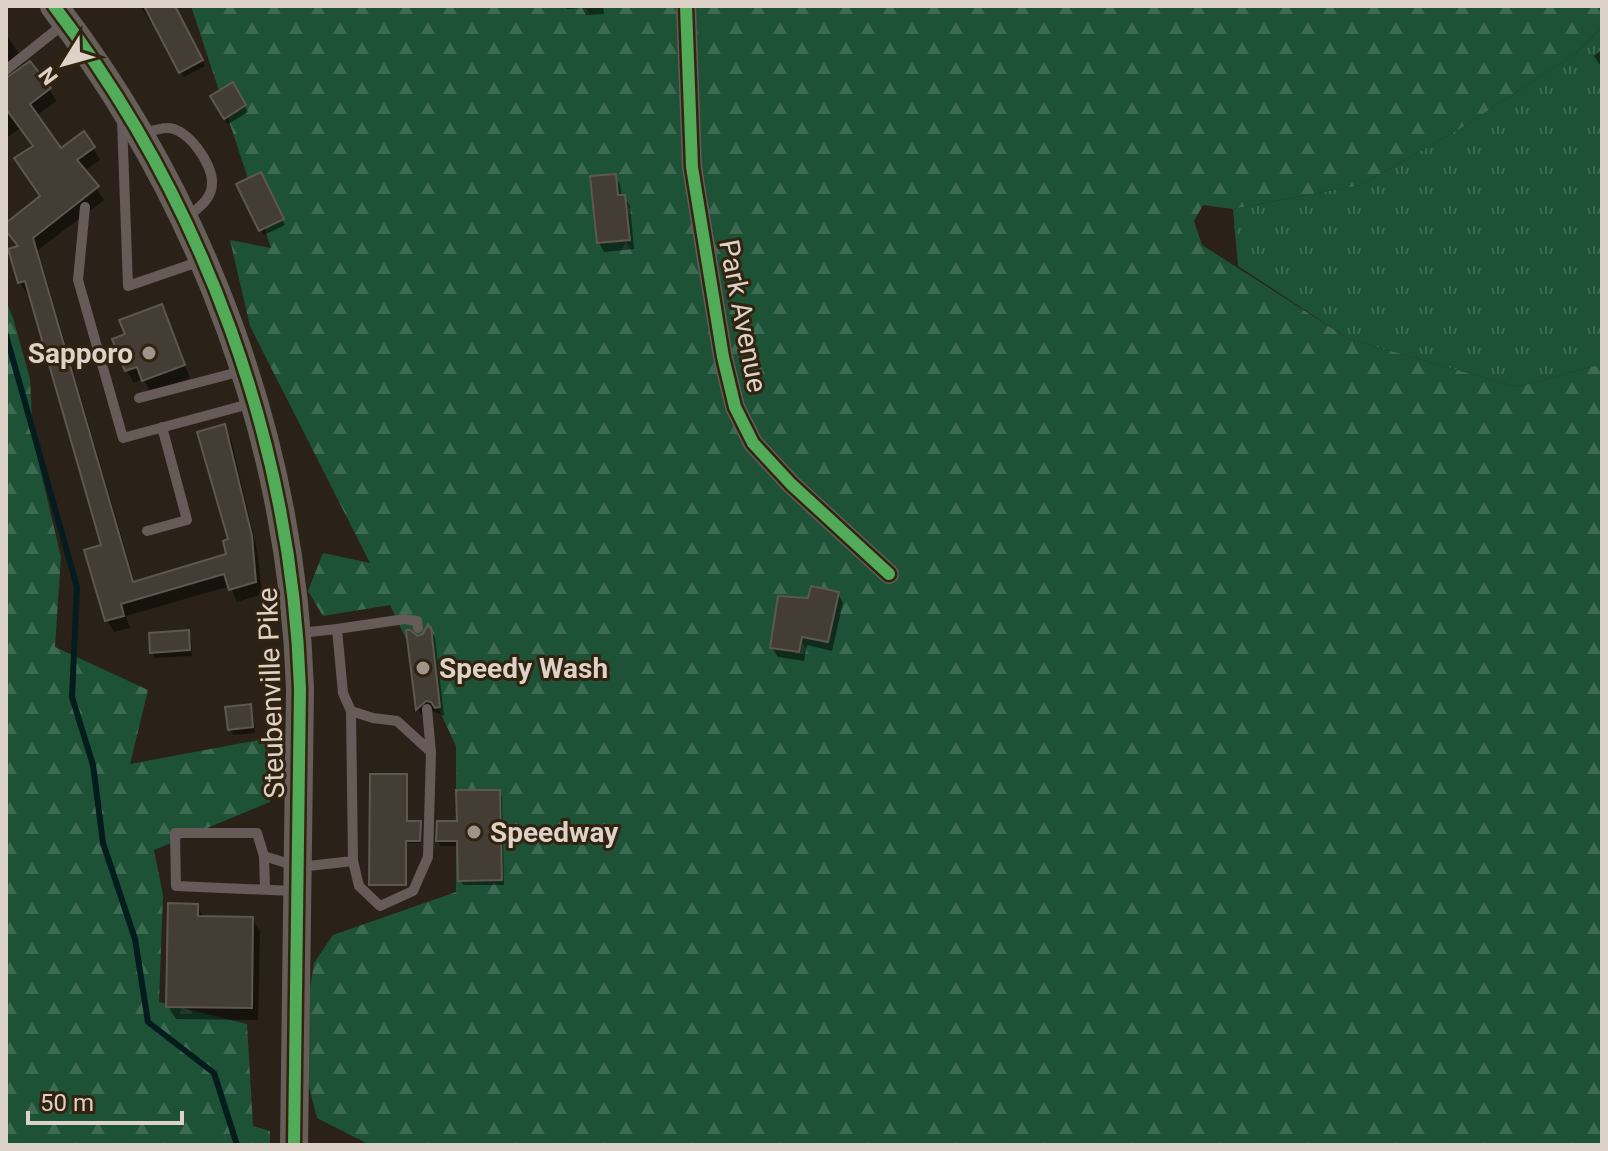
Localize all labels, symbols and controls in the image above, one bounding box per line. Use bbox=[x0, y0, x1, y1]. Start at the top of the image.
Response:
north arrow bbox=[24, 24, 104, 104]
text: N bbox=[34, 62, 63, 89]
street label: Park Avenue bbox=[712, 237, 774, 395]
place label: Sapporo bbox=[28, 337, 133, 370]
marker: Sapporo bbox=[140, 344, 158, 362]
street label: Steubenville Pike bbox=[251, 587, 291, 799]
place label: Speedy Wash bbox=[439, 652, 608, 685]
marker: Speedy Wash bbox=[414, 659, 432, 677]
place label: Speedway bbox=[490, 816, 619, 849]
marker: Speedway bbox=[465, 823, 483, 841]
scale bar bbox=[28, 1075, 182, 1125]
text: 50 m bbox=[40, 1089, 94, 1117]

